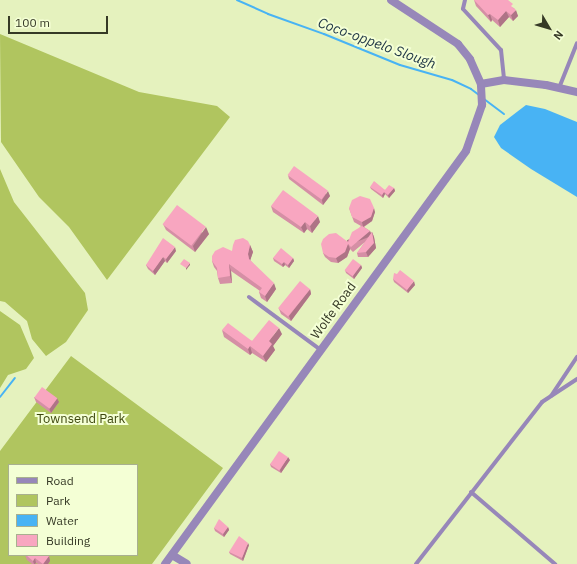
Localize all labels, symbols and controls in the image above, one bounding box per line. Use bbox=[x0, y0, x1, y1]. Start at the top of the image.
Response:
scale bar bbox=[10, 8, 110, 34]
north arrow bbox=[529, 8, 569, 48]
water label: Coco-oppelo Slough bbox=[316, 14, 438, 72]
text: 100 m bbox=[15, 15, 50, 30]
text: N bbox=[550, 28, 566, 43]
street label: Wolfe Road bbox=[308, 280, 360, 342]
park label: Townsend Park bbox=[37, 411, 125, 427]
legend bbox=[8, 464, 138, 556]
text: Road bbox=[46, 473, 74, 488]
text: Park bbox=[46, 493, 70, 508]
text: Water bbox=[46, 513, 78, 528]
text: Building bbox=[46, 533, 90, 548]

